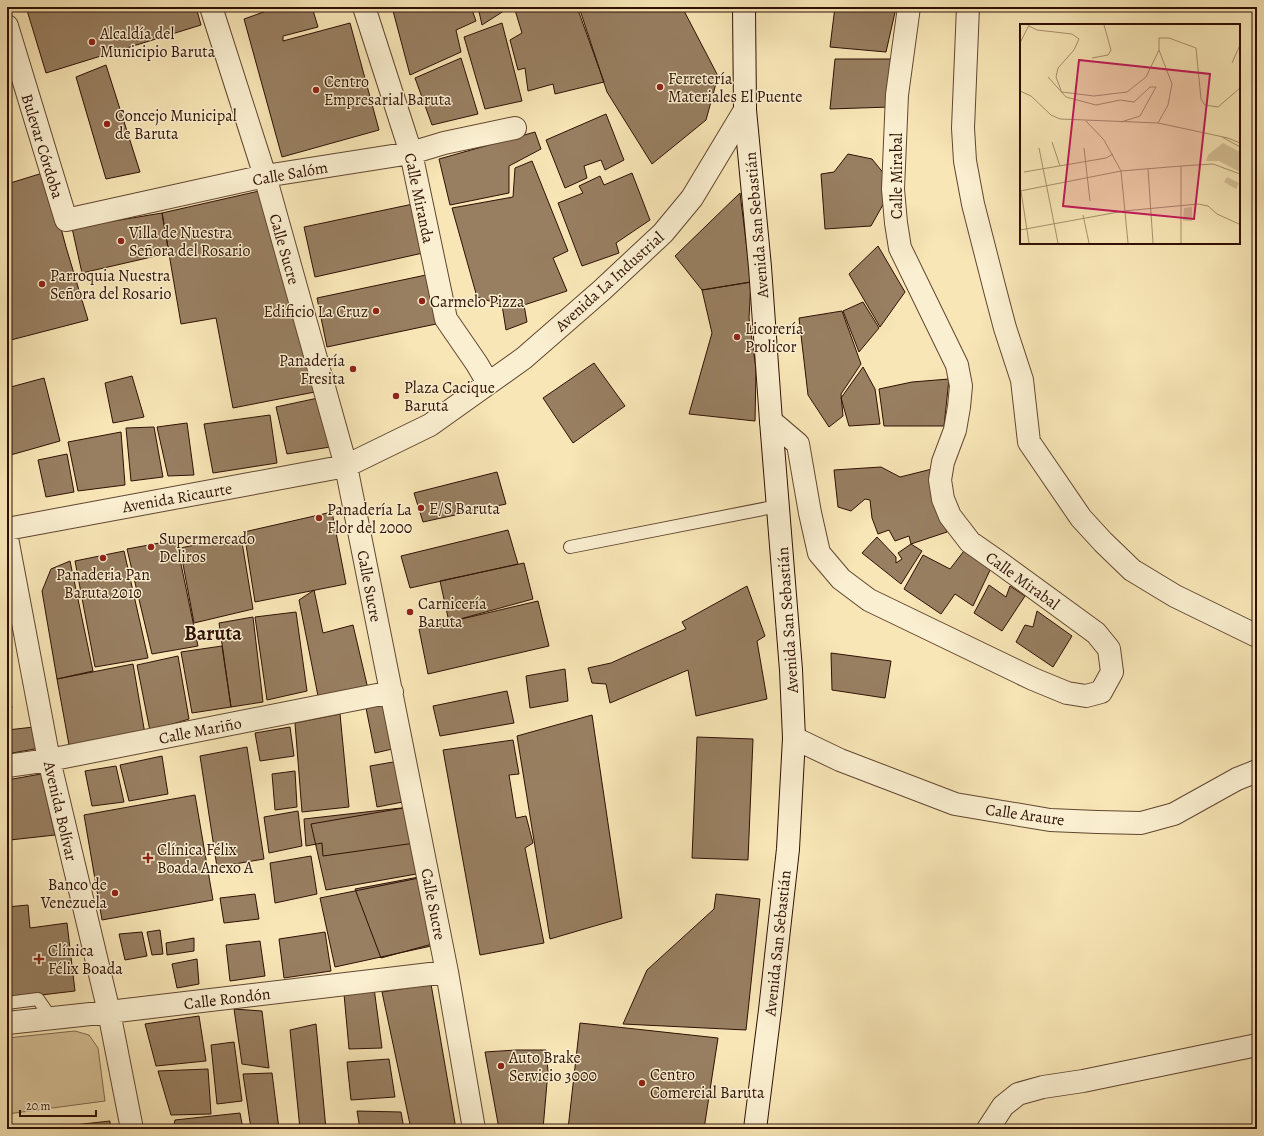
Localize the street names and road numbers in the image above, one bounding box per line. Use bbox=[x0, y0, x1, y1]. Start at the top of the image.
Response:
street label: Bulevar Córdoba bbox=[16, 91, 69, 202]
street label: Calle Mirabal bbox=[886, 133, 908, 219]
street label: Calle Miranda bbox=[399, 151, 439, 246]
street label: Avenida San Sebastián bbox=[740, 151, 774, 300]
street label: Calle Salóm bbox=[251, 157, 330, 191]
street label: Calle Sucre bbox=[263, 211, 305, 287]
street label: Avenida La Industrial bbox=[550, 227, 669, 337]
street label: Avenida Ricaurte bbox=[120, 478, 234, 519]
street label: Avenida San Sebastián bbox=[772, 546, 804, 695]
street label: Calle Mirabal bbox=[981, 547, 1064, 615]
street label: Calle Sucre bbox=[351, 548, 387, 624]
street label: Calle Mariño bbox=[157, 712, 244, 750]
street label: Avenida Bolívar bbox=[38, 758, 82, 863]
street label: Calle Araure bbox=[984, 799, 1066, 831]
street label: Calle Sucre bbox=[415, 866, 451, 942]
street label: Avenida San Sebastián bbox=[759, 869, 797, 1018]
street label: Calle Rondón bbox=[183, 983, 272, 1015]

